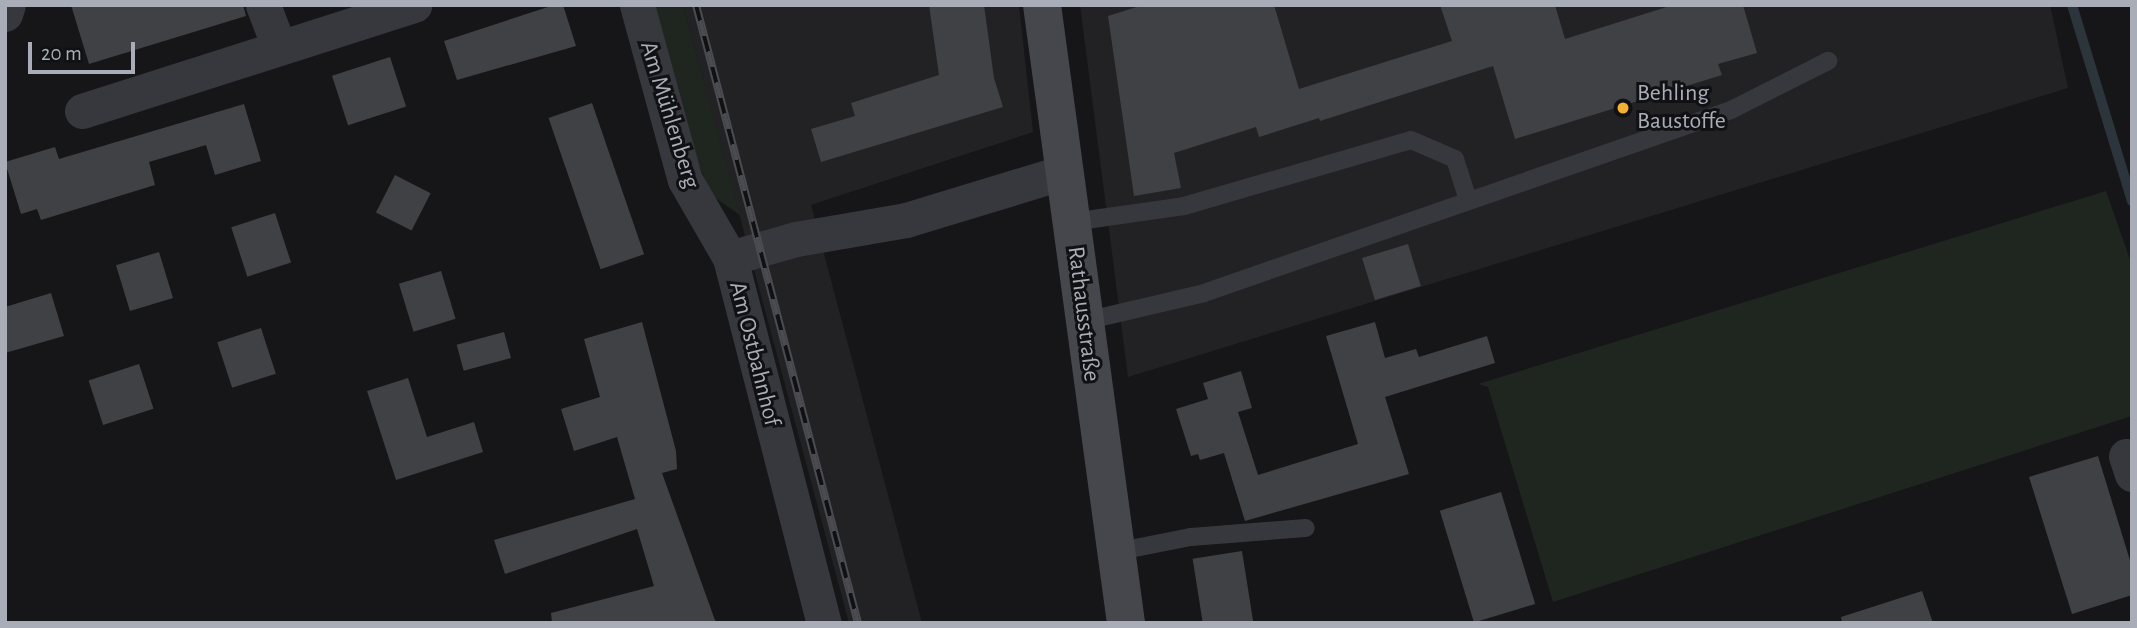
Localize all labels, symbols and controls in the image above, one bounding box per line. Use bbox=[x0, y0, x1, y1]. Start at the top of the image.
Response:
scale bar bbox=[32, 28, 138, 72]
street label: Am Mühlenberg bbox=[633, 38, 705, 192]
text: 20 m bbox=[41, 43, 82, 64]
place label: Behling Baustoffe bbox=[1637, 80, 1726, 136]
marker: Behling Baustoffe bbox=[1615, 100, 1631, 116]
street label: Rathausstraße bbox=[1060, 245, 1106, 383]
street label: Am Ostbahnhof bbox=[722, 279, 786, 429]

